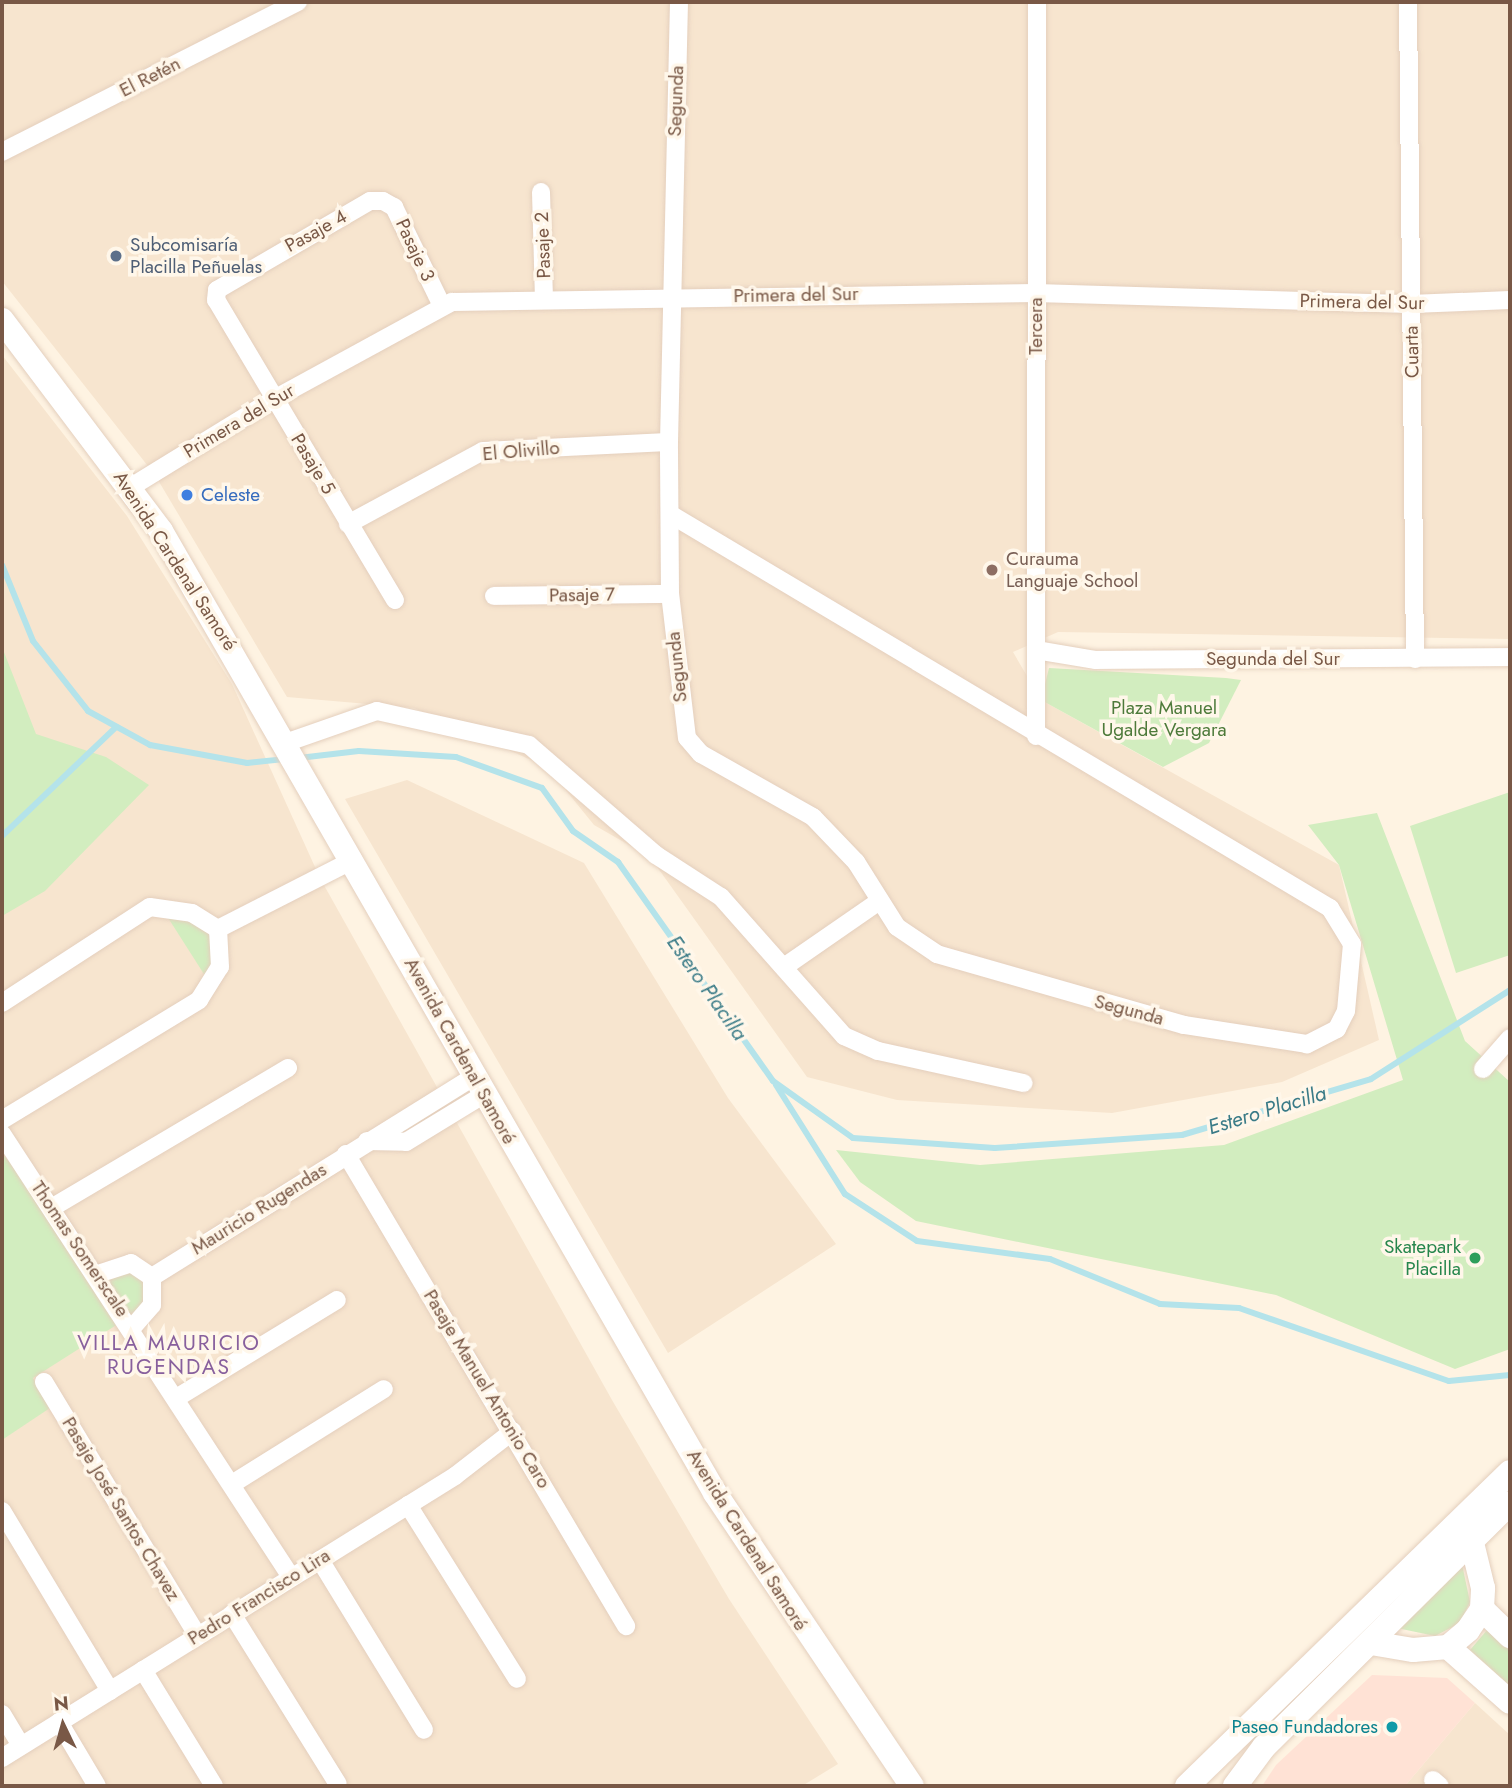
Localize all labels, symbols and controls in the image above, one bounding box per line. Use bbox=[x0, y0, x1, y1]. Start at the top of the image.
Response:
street label: El Retén bbox=[116, 52, 184, 102]
street label: Segunda bbox=[663, 65, 689, 137]
street label: Pasaje 4 bbox=[281, 205, 351, 257]
street label: Pasaje 2 bbox=[530, 211, 556, 279]
street label: Pasaje 3 bbox=[391, 215, 439, 285]
place label: Subcomisaría Placilla Peñuelas bbox=[130, 234, 262, 278]
marker: Subcomisaría Placilla Peñuelas bbox=[108, 248, 124, 264]
street label: Primera del Sur bbox=[733, 283, 859, 307]
street label: Primera del Sur bbox=[1299, 290, 1425, 314]
street label: Tercera bbox=[1025, 297, 1047, 355]
street label: Cuarta bbox=[1400, 326, 1424, 378]
street label: Primera del Sur bbox=[180, 379, 298, 463]
street label: Pasaje 5 bbox=[286, 430, 340, 498]
street label: El Olivillo bbox=[482, 436, 560, 466]
street label: Avenida Cardenal Samoré bbox=[108, 467, 242, 655]
place label: Celeste bbox=[201, 484, 260, 506]
marker: Celeste bbox=[179, 487, 195, 503]
place label: Curauma Languaje School bbox=[1006, 548, 1138, 592]
marker: Curauma Languaje School bbox=[984, 562, 1000, 578]
street label: Pasaje 7 bbox=[549, 583, 615, 607]
street label: Segunda bbox=[662, 631, 692, 703]
street label: Segunda del Sur bbox=[1206, 648, 1340, 670]
park label: Plaza Manuel Ugalde Vergara bbox=[1101, 697, 1227, 741]
water label: Estero Placilla bbox=[662, 931, 752, 1045]
street label: Avenida Cardenal Samoré bbox=[399, 954, 521, 1148]
street label: Segunda bbox=[1092, 990, 1166, 1030]
water label: Estero Placilla bbox=[1205, 1080, 1329, 1140]
street label: Mauricio Rugendas bbox=[187, 1158, 331, 1260]
street label: Thomas Somerscale bbox=[26, 1177, 134, 1321]
place label: Skatepark Placilla bbox=[1384, 1236, 1461, 1280]
marker: Skatepark Placilla bbox=[1467, 1250, 1483, 1266]
street label: Pasaje Manuel Antonio Caro bbox=[419, 1286, 555, 1492]
district label: VILLA MAURICIO RUGENDAS bbox=[79, 1330, 259, 1380]
street label: Pasaje José Santos Chavez bbox=[57, 1413, 185, 1605]
street label: Avenida Cardenal Samoré bbox=[682, 1445, 812, 1635]
street label: Pedro Francisco Lira bbox=[184, 1544, 334, 1650]
text: N bbox=[52, 1689, 70, 1718]
north arrow bbox=[28, 1690, 98, 1760]
place label: Paseo Fundadores bbox=[1232, 1716, 1378, 1738]
marker: Paseo Fundadores bbox=[1384, 1719, 1400, 1735]

